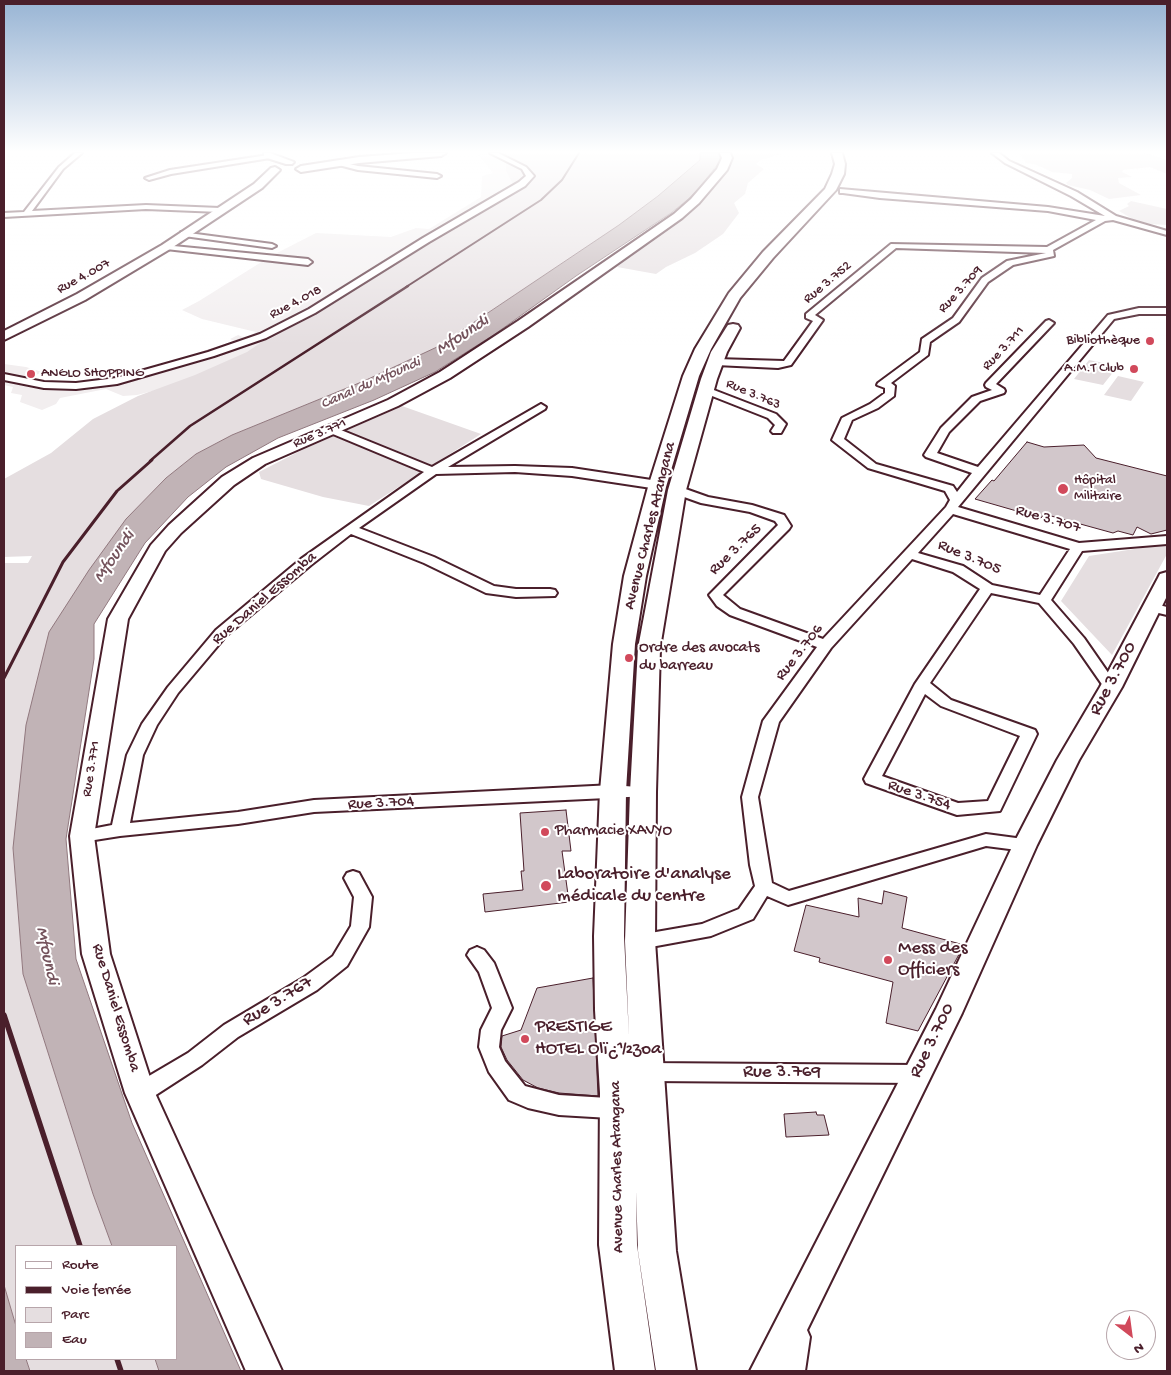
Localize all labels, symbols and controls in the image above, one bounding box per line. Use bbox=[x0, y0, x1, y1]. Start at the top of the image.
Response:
street label: Rue 4.007 bbox=[54, 255, 114, 299]
street label: Rue 3.752 bbox=[801, 258, 855, 308]
street label: Rue 3.709 bbox=[935, 263, 987, 317]
street label: Rue 4.018 bbox=[267, 282, 325, 324]
water label: Mfoundi bbox=[432, 311, 494, 361]
street label: Rue 3.711 bbox=[979, 323, 1029, 375]
place label: Bibliothèque bbox=[1066, 333, 1140, 349]
marker: Bibliothèque bbox=[1144, 335, 1156, 347]
water label: Canal du Mfoundi bbox=[318, 354, 424, 414]
place label: A.M.T Club bbox=[1064, 361, 1124, 377]
marker: A.M.T Club bbox=[1128, 363, 1140, 375]
place label: ANGLO SHOPPING bbox=[41, 366, 144, 382]
marker: ANGLO SHOPPING bbox=[25, 368, 37, 380]
street label: Rue 3.763 bbox=[723, 376, 783, 414]
street label: Rue 3.771 bbox=[291, 415, 349, 453]
street label: Avenue Charles Atangana bbox=[621, 440, 681, 612]
place label: Hôpital Militaire bbox=[1074, 473, 1122, 506]
marker: Hôpital Militaire bbox=[1056, 482, 1070, 496]
street label: Rue 3.707 bbox=[1013, 502, 1083, 538]
street label: Rue 3.765 bbox=[706, 520, 766, 580]
water label: Mfoundi bbox=[89, 527, 141, 587]
street label: Rue 3.705 bbox=[934, 536, 1004, 580]
street label: Rue Daniel Essomba bbox=[209, 548, 321, 650]
street label: Rue 3.706 bbox=[772, 621, 828, 685]
street label: Rue 3.700 bbox=[1085, 638, 1143, 720]
place label: Ordre des avocats du barreau bbox=[639, 639, 760, 677]
marker: Ordre des avocats du barreau bbox=[623, 652, 635, 664]
street label: Rue 3.771 bbox=[79, 740, 105, 798]
street label: Rue 3.754 bbox=[885, 776, 953, 816]
street label: Rue 3.704 bbox=[347, 793, 415, 815]
place label: Pharmacie XAVYO bbox=[555, 822, 672, 842]
marker: Pharmacie XAVYO bbox=[539, 826, 551, 838]
place label: Laboratoire d'analyse médicale du centre bbox=[557, 864, 731, 908]
marker: Laboratoire d'analyse médicale du centre bbox=[539, 879, 553, 893]
water label: Mfoundi bbox=[29, 925, 63, 987]
place label: Mess des Officiers bbox=[898, 938, 967, 982]
street label: Rue Daniel Essomba bbox=[86, 942, 144, 1074]
marker: Mess des Officiers bbox=[882, 954, 894, 966]
street label: Rue 3.767 bbox=[239, 972, 317, 1032]
street label: Rue 3.700 bbox=[905, 1000, 961, 1082]
place label: PRESTIGE HOTEL Olï¿½zoa bbox=[535, 1017, 662, 1061]
marker: PRESTIGE HOTEL Olï¿½zoa bbox=[519, 1033, 531, 1045]
street label: Rue 3.769 bbox=[743, 1062, 821, 1084]
street label: Avenue Charles Atangana bbox=[607, 1081, 629, 1253]
legend bbox=[15, 1245, 178, 1360]
text: Route bbox=[62, 1256, 99, 1274]
text: Voie ferrée bbox=[62, 1281, 131, 1299]
text: Parc bbox=[62, 1306, 89, 1324]
north arrow bbox=[1106, 1310, 1156, 1360]
text: Eau bbox=[62, 1331, 87, 1349]
text: N bbox=[1130, 1338, 1146, 1357]

